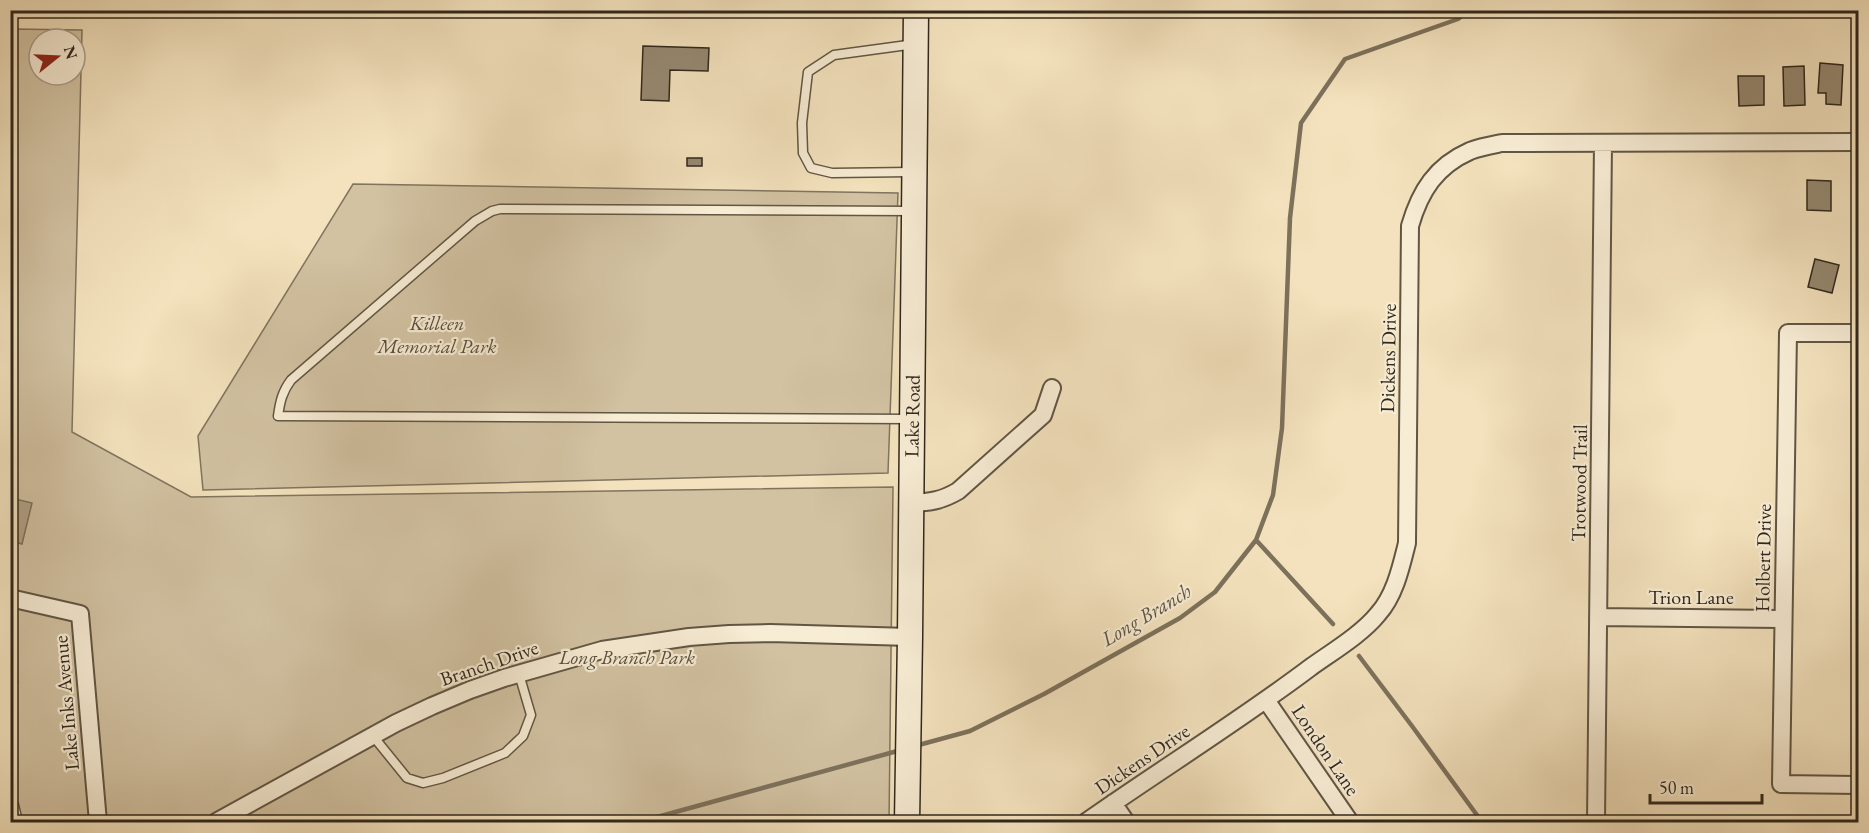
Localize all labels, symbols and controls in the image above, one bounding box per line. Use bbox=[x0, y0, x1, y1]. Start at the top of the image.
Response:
north arrow bbox=[27, 27, 87, 87]
text: N bbox=[59, 43, 83, 62]
street label: Dickens Drive bbox=[1374, 303, 1402, 413]
park label: Killeen Memorial Park bbox=[376, 310, 497, 359]
street label: Lake Road bbox=[898, 374, 926, 458]
street label: Trotwood Trail bbox=[1565, 424, 1593, 542]
street label: Holbert Drive bbox=[1749, 503, 1777, 612]
water label: Long Branch bbox=[1095, 577, 1196, 653]
street label: Trion Lane bbox=[1648, 584, 1734, 610]
street label: Lake Inks Avenue bbox=[47, 634, 85, 772]
street label: Branch Drive bbox=[436, 634, 542, 692]
park label: Long Branch Park bbox=[558, 644, 695, 670]
street label: London Lane bbox=[1286, 699, 1366, 801]
street label: Dickens Drive bbox=[1090, 718, 1195, 800]
scale bar bbox=[1650, 767, 1762, 805]
text: 50 m bbox=[1659, 776, 1694, 799]

